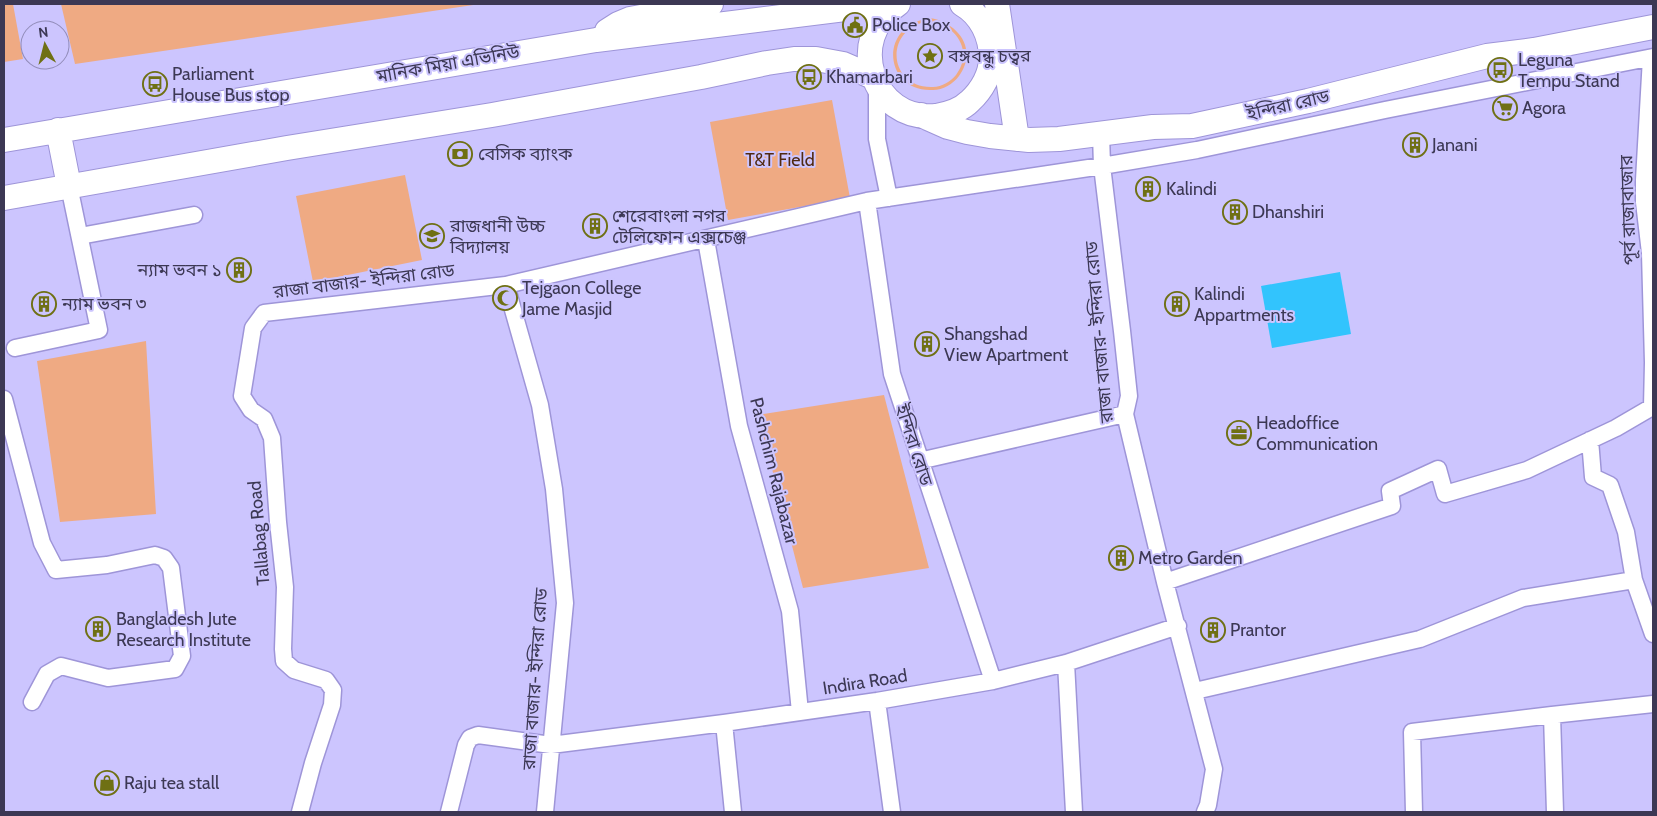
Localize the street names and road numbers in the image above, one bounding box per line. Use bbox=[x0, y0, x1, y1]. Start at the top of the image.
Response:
street label: মানিক মিয়া এভিনিউ bbox=[374, 41, 521, 88]
street label: ইন্দিরা রোড bbox=[1244, 85, 1332, 125]
street label: পূর্ব রাজাবাজার bbox=[1615, 154, 1641, 265]
street label: রাজা বাজার- ইন্দিরা রোড bbox=[1080, 240, 1118, 425]
street label: রাজা বাজার- ইন্দিরা রোড bbox=[271, 259, 456, 303]
street label: Pashchim Rajabazar bbox=[745, 395, 803, 547]
street label: ইন্দিরা রোড bbox=[890, 401, 938, 489]
street label: Tallabag Road bbox=[243, 480, 275, 586]
street label: রাজা বাজার- ইন্দিরা রোড bbox=[518, 587, 552, 772]
street label: Indira Road bbox=[821, 664, 909, 700]

